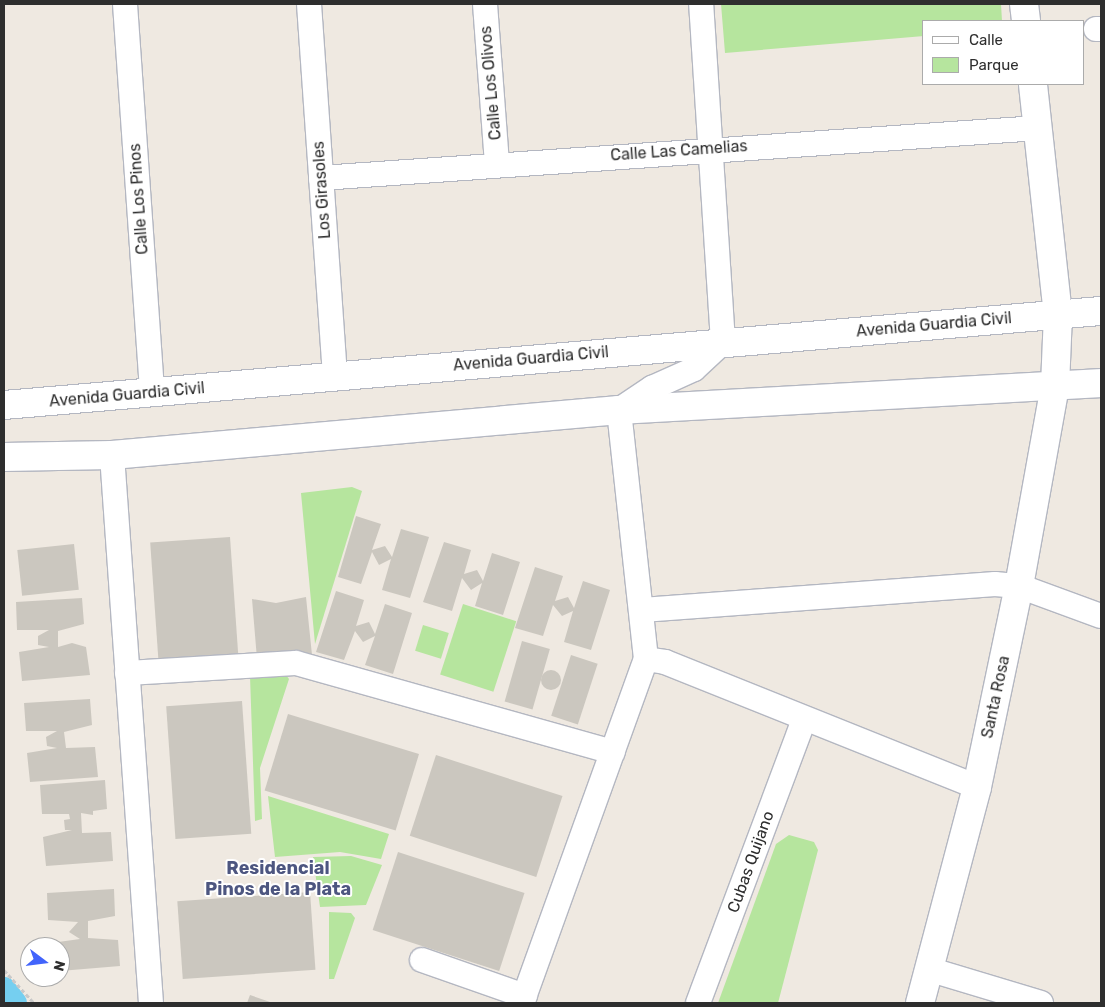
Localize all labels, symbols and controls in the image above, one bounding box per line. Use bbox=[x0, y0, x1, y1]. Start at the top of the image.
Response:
legend bbox=[922, 20, 1085, 85]
street label: Calle Los Olivos bbox=[476, 25, 506, 141]
text: Calle bbox=[969, 31, 1003, 49]
text: Parque bbox=[969, 56, 1019, 74]
street label: Calle Las Camelias bbox=[610, 137, 748, 165]
street label: Los Girasoles bbox=[309, 140, 335, 240]
street label: Calle Los Pinos bbox=[126, 143, 152, 255]
street label: Avenida Guardia Civil bbox=[855, 309, 1013, 341]
street label: Avenida Guardia Civil bbox=[452, 343, 610, 375]
street label: Avenida Guardia Civil bbox=[48, 379, 206, 411]
street label: Santa Rosa bbox=[978, 654, 1014, 740]
street label: Cubas Quijano bbox=[724, 809, 778, 915]
district label: Residencial Pinos de la Plata bbox=[205, 858, 351, 901]
north arrow bbox=[20, 937, 70, 987]
text: N bbox=[49, 959, 69, 973]

